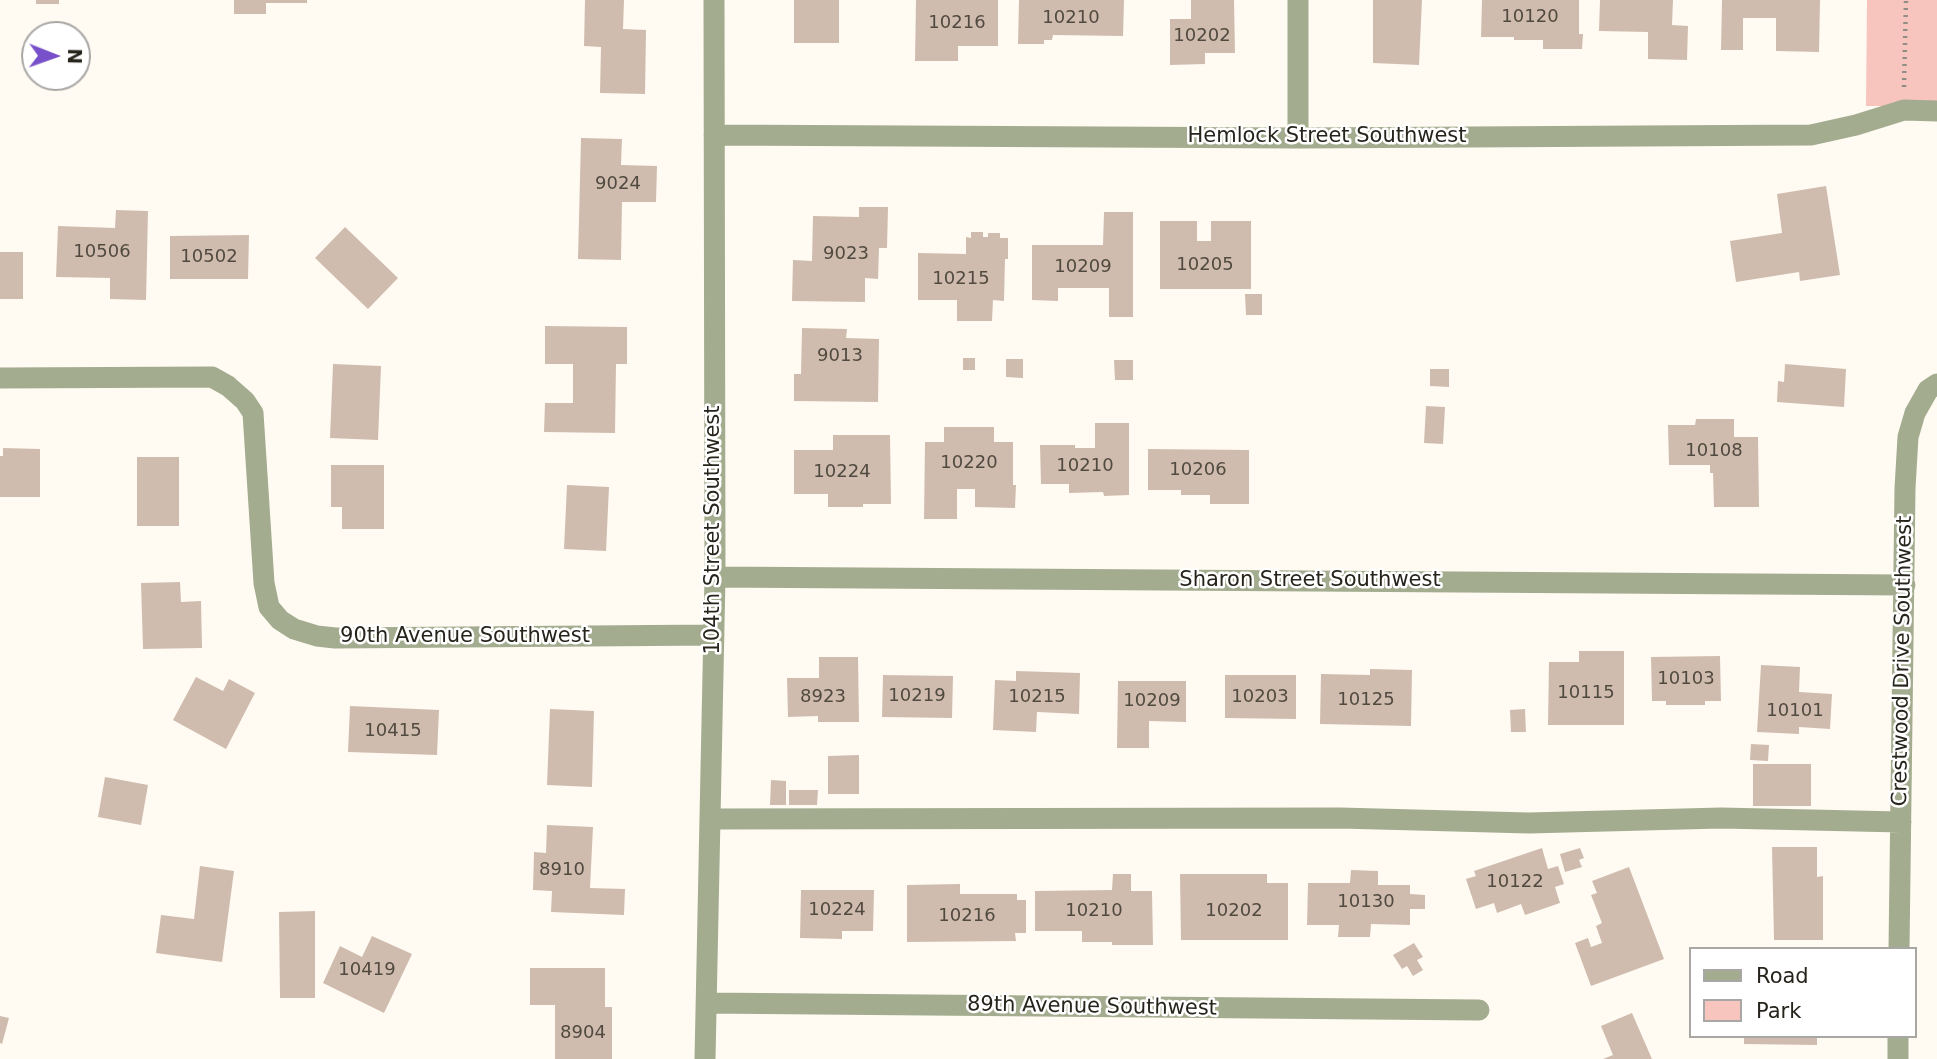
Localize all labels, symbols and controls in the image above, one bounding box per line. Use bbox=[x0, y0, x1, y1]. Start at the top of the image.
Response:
house number: 10120 bbox=[1501, 6, 1559, 28]
house number: 10210 bbox=[1042, 7, 1100, 29]
house number: 10216 bbox=[928, 12, 986, 34]
north arrow bbox=[21, 21, 91, 91]
house number: 10202 bbox=[1173, 25, 1231, 47]
text: N bbox=[64, 48, 86, 64]
street label: Hemlock Street Southwest bbox=[1187, 124, 1467, 150]
house number: 9024 bbox=[595, 173, 641, 195]
house number: 10506 bbox=[73, 241, 131, 263]
house number: 9023 bbox=[823, 243, 869, 265]
house number: 10502 bbox=[180, 246, 238, 268]
house number: 10205 bbox=[1176, 254, 1234, 276]
house number: 10209 bbox=[1054, 256, 1112, 278]
house number: 10215 bbox=[932, 268, 990, 290]
house number: 9013 bbox=[817, 345, 863, 367]
street label: 104th Street Southwest bbox=[701, 405, 727, 655]
house number: 10108 bbox=[1685, 440, 1743, 462]
house number: 10220 bbox=[940, 452, 998, 474]
house number: 10210 bbox=[1056, 455, 1114, 477]
house number: 10206 bbox=[1169, 459, 1227, 481]
house number: 10224 bbox=[813, 461, 871, 483]
street label: Crestwood Drive Southwest bbox=[1888, 515, 1918, 807]
street label: Sharon Street Southwest bbox=[1179, 568, 1441, 594]
street label: 90th Avenue Southwest bbox=[340, 624, 590, 650]
house number: 10103 bbox=[1657, 668, 1715, 690]
house number: 10115 bbox=[1557, 682, 1615, 704]
house number: 10219 bbox=[888, 685, 946, 707]
house number: 8923 bbox=[800, 686, 846, 708]
house number: 10215 bbox=[1008, 686, 1066, 708]
house number: 10203 bbox=[1231, 686, 1289, 708]
house number: 10125 bbox=[1337, 689, 1395, 711]
house number: 10209 bbox=[1123, 690, 1181, 712]
house number: 10101 bbox=[1766, 700, 1824, 722]
house number: 10415 bbox=[364, 720, 422, 742]
house number: 8910 bbox=[539, 859, 585, 881]
house number: 10122 bbox=[1486, 871, 1544, 893]
house number: 10130 bbox=[1337, 891, 1395, 913]
house number: 10224 bbox=[808, 899, 866, 921]
house number: 10210 bbox=[1065, 900, 1123, 922]
house number: 10202 bbox=[1205, 900, 1263, 922]
house number: 10216 bbox=[938, 905, 996, 927]
legend bbox=[1688, 947, 1916, 1038]
house number: 10419 bbox=[338, 959, 396, 981]
text: Road bbox=[1756, 964, 1809, 988]
street label: 89th Avenue Southwest bbox=[967, 992, 1217, 1022]
text: Park bbox=[1756, 999, 1801, 1023]
house number: 8904 bbox=[560, 1022, 606, 1044]

